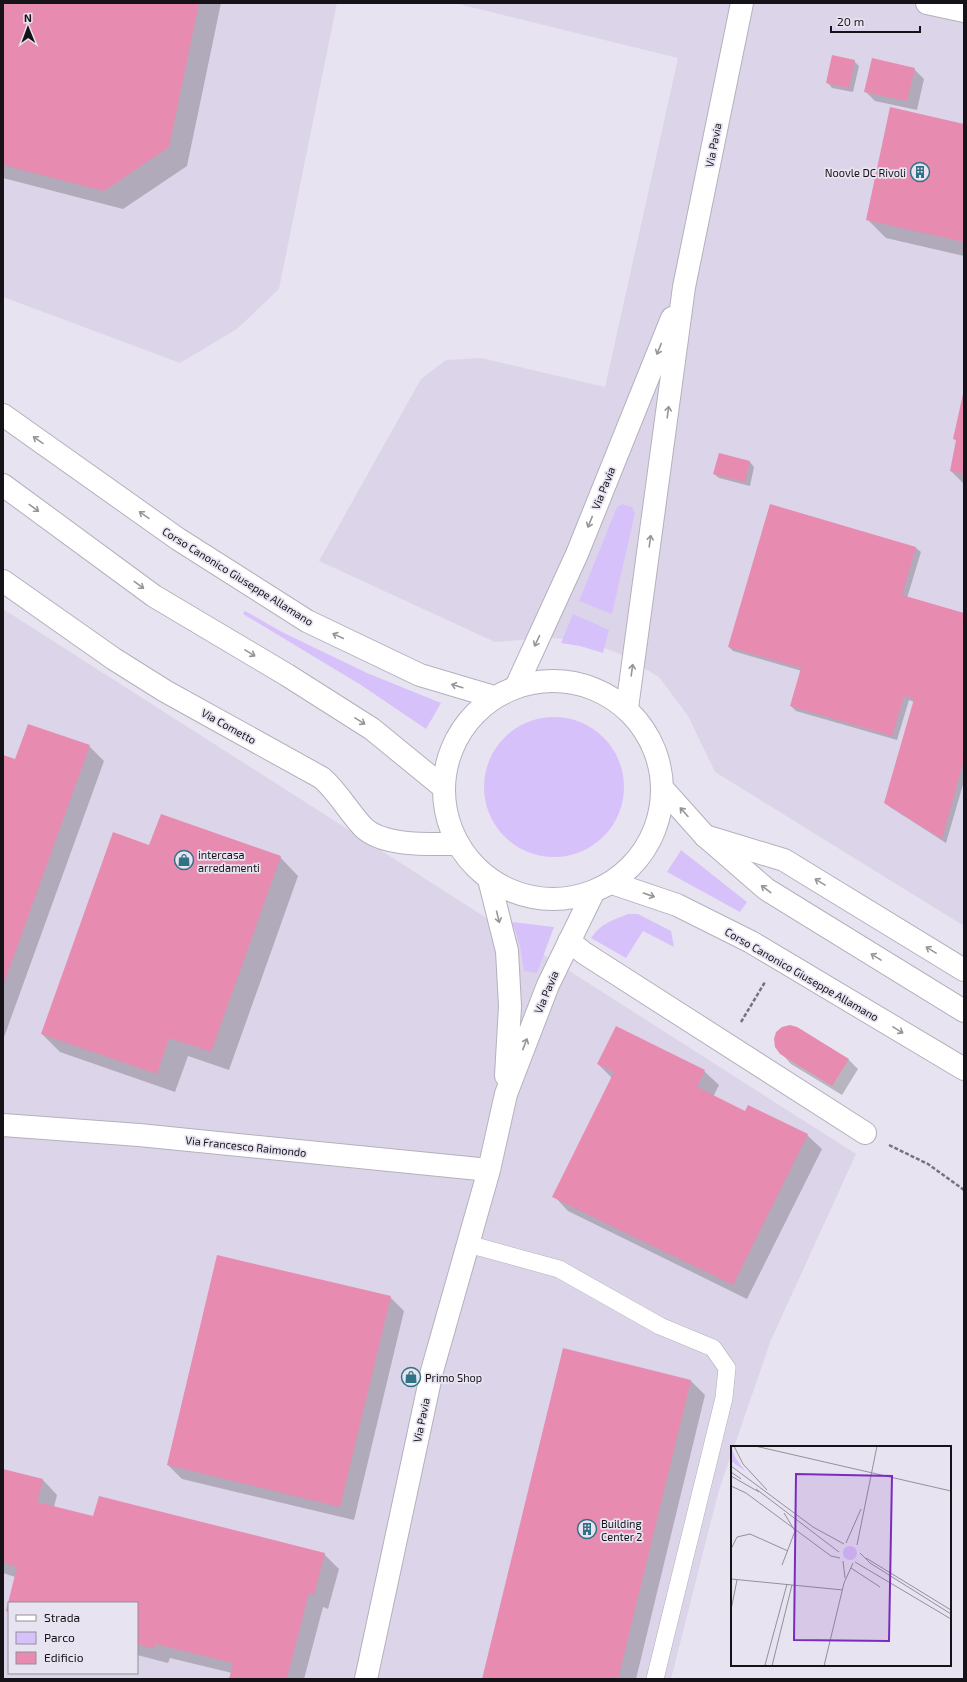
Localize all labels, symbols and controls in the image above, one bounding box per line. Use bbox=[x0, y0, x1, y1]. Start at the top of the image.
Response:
north arrow bbox=[8, 8, 48, 48]
scale bar bbox=[831, 8, 920, 34]
text: N bbox=[24, 11, 32, 24]
text: 20 m bbox=[837, 14, 864, 28]
street label: Via Pavia bbox=[702, 122, 724, 168]
building icon: Noovle DC Rivoli bbox=[909, 161, 931, 183]
place label: Noovle DC Rivoli bbox=[825, 166, 906, 179]
one-way arrow bbox=[655, 343, 663, 355]
one-way arrow bbox=[664, 406, 671, 419]
one-way arrow bbox=[33, 436, 44, 444]
street label: Via Pavia bbox=[589, 465, 617, 511]
one-way arrow bbox=[29, 504, 40, 512]
one-way arrow bbox=[139, 511, 150, 519]
one-way arrow bbox=[585, 515, 593, 527]
street label: Corso Canonico Giuseppe Allamano bbox=[160, 524, 316, 628]
one-way arrow bbox=[646, 535, 654, 548]
one-way arrow bbox=[134, 581, 145, 589]
one-way arrow bbox=[332, 632, 344, 639]
one-way arrow bbox=[533, 634, 540, 646]
one-way arrow bbox=[244, 649, 256, 657]
one-way arrow bbox=[628, 664, 636, 677]
one-way arrow bbox=[451, 682, 464, 689]
street label: Via Cometto bbox=[199, 706, 259, 746]
one-way arrow bbox=[354, 718, 366, 726]
one-way arrow bbox=[679, 807, 689, 817]
place label: intercasa arredamenti bbox=[198, 848, 260, 874]
shop icon: intercasa arredamenti bbox=[173, 849, 195, 871]
one-way arrow bbox=[814, 878, 826, 886]
one-way arrow bbox=[760, 884, 771, 893]
one-way arrow bbox=[643, 892, 655, 900]
one-way arrow bbox=[495, 911, 503, 924]
street label: Corso Canonico Giuseppe Allamano bbox=[723, 925, 881, 1023]
one-way arrow bbox=[926, 946, 937, 954]
one-way arrow bbox=[870, 953, 882, 961]
street label: Via Pavia bbox=[531, 969, 561, 1015]
one-way arrow bbox=[892, 1027, 904, 1035]
one-way arrow bbox=[522, 1039, 529, 1051]
street label: Via Francesco Raimondo bbox=[185, 1133, 307, 1159]
shop icon: Primo Shop bbox=[400, 1366, 422, 1388]
place label: Primo Shop bbox=[425, 1371, 482, 1384]
street label: Via Pavia bbox=[410, 1397, 432, 1443]
inset map bbox=[731, 1446, 951, 1666]
place label: Building Center 2 bbox=[601, 1517, 642, 1543]
building icon: Building Center 2 bbox=[576, 1518, 598, 1540]
legend bbox=[8, 1602, 138, 1674]
text: Strada bbox=[44, 1610, 80, 1624]
text: Parco bbox=[44, 1630, 75, 1644]
text: Edificio bbox=[44, 1650, 84, 1664]

